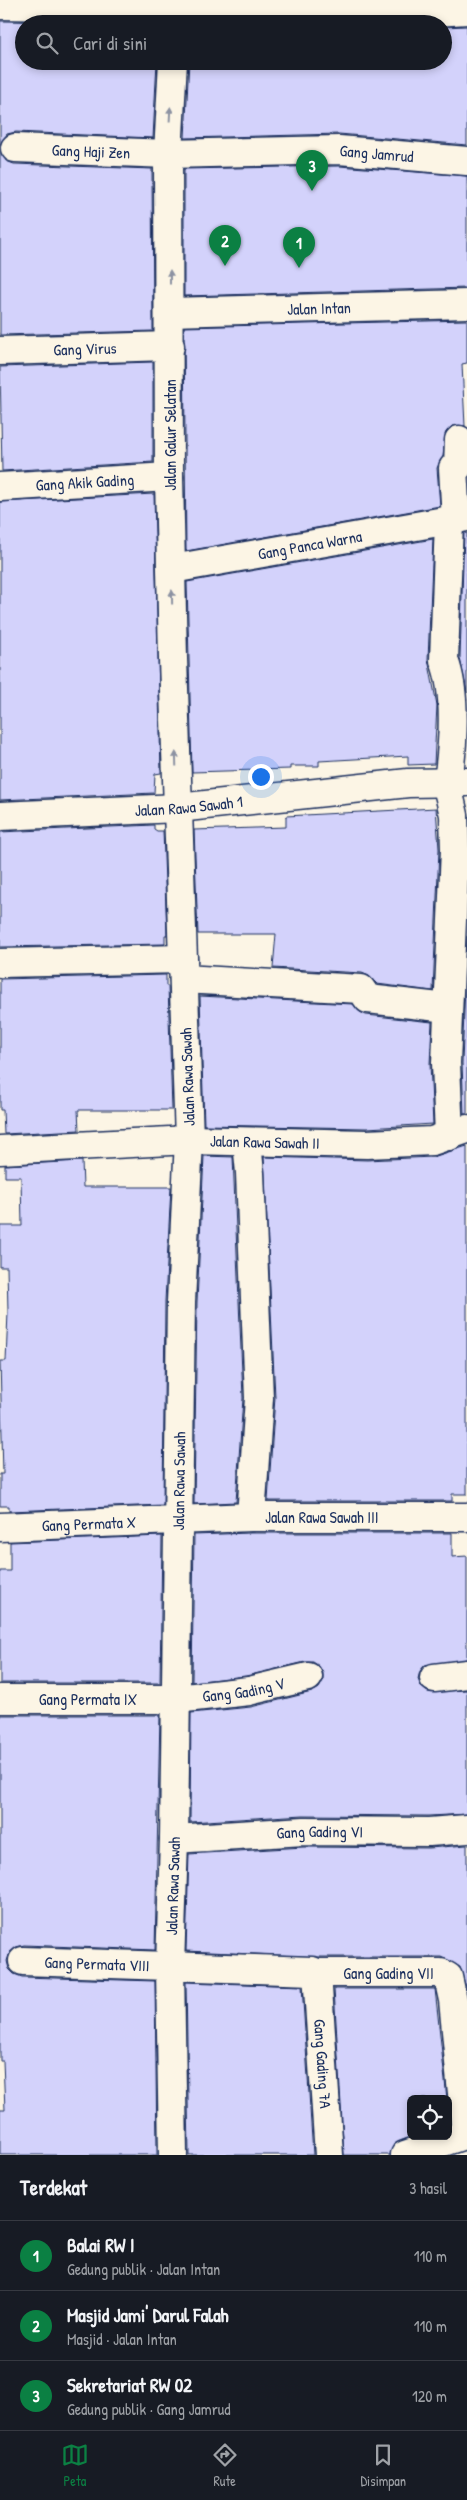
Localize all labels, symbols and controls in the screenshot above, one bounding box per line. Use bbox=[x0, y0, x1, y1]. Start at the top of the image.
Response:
search box bbox=[15, 15, 452, 70]
icon: search bbox=[33, 29, 61, 57]
text: Cari di sini bbox=[73, 30, 147, 56]
one-way arrow bbox=[166, 106, 174, 122]
street label: Gang Haji Zen bbox=[51, 138, 131, 164]
street label: Gang Jamrud bbox=[339, 139, 414, 167]
pin: 3 bbox=[296, 150, 328, 191]
pin: 2 bbox=[209, 225, 241, 266]
pin: 1 bbox=[283, 227, 315, 268]
one-way arrow bbox=[166, 269, 174, 285]
street label: Jalan Intan bbox=[287, 296, 351, 320]
street label: Gang Virus bbox=[53, 337, 117, 360]
street label: Jalan Galur Selatan bbox=[159, 379, 181, 491]
street label: Gang Akik Gading bbox=[35, 468, 135, 496]
street label: Gang Panca Warna bbox=[256, 525, 364, 565]
one-way arrow bbox=[168, 589, 176, 605]
one-way arrow bbox=[172, 751, 180, 767]
your location bbox=[248, 764, 274, 790]
street label: Jalan Rawa Sawah 1 bbox=[134, 790, 244, 821]
street label: Jalan Rawa Sawah bbox=[174, 1027, 200, 1127]
street label: Jalan Rawa Sawah II bbox=[210, 1129, 320, 1154]
street label: Jalan Rawa Sawah bbox=[167, 1431, 190, 1531]
street label: Jalan Rawa Sawah III bbox=[265, 1506, 379, 1528]
street label: Gang Permata X bbox=[41, 1511, 137, 1536]
street label: Gang Gading V bbox=[201, 1672, 287, 1707]
street label: Gang Permata IX bbox=[39, 1688, 138, 1710]
street label: Gang Gading VI bbox=[276, 1820, 363, 1844]
street label: Jalan Rawa Sawah bbox=[160, 1836, 185, 1936]
street label: Gang Permata VIII bbox=[44, 1951, 150, 1976]
street label: Gang Gading VII bbox=[343, 1962, 434, 1984]
street label: Gang Gading 7A bbox=[309, 2018, 337, 2109]
map controls bbox=[407, 2095, 452, 2140]
button: locate bbox=[407, 2095, 452, 2140]
text: Terdekat bbox=[20, 2173, 87, 2202]
text: 3 hasil bbox=[409, 2177, 447, 2199]
text: Balai RW I bbox=[67, 2232, 134, 2258]
text: 1 bbox=[33, 2245, 39, 2267]
text: 110 m bbox=[414, 2245, 447, 2267]
text: Gedung publik · Jalan Intan bbox=[67, 2258, 220, 2280]
text: Masjid Jami' Darul Falah bbox=[67, 2302, 229, 2328]
text: 2 bbox=[32, 2315, 40, 2337]
text: 110 m bbox=[414, 2315, 447, 2337]
text: Masjid · Jalan Intan bbox=[67, 2328, 177, 2350]
text: Sekretariat RW 02 bbox=[67, 2372, 192, 2398]
text: 3 bbox=[32, 2385, 40, 2407]
text: 120 m bbox=[412, 2385, 447, 2407]
text: Gedung publik · Gang Jamrud bbox=[67, 2398, 230, 2420]
tab: Peta bbox=[61, 2441, 89, 2490]
tab: Rute bbox=[211, 2441, 239, 2490]
tab: Disimpan bbox=[360, 2441, 406, 2490]

